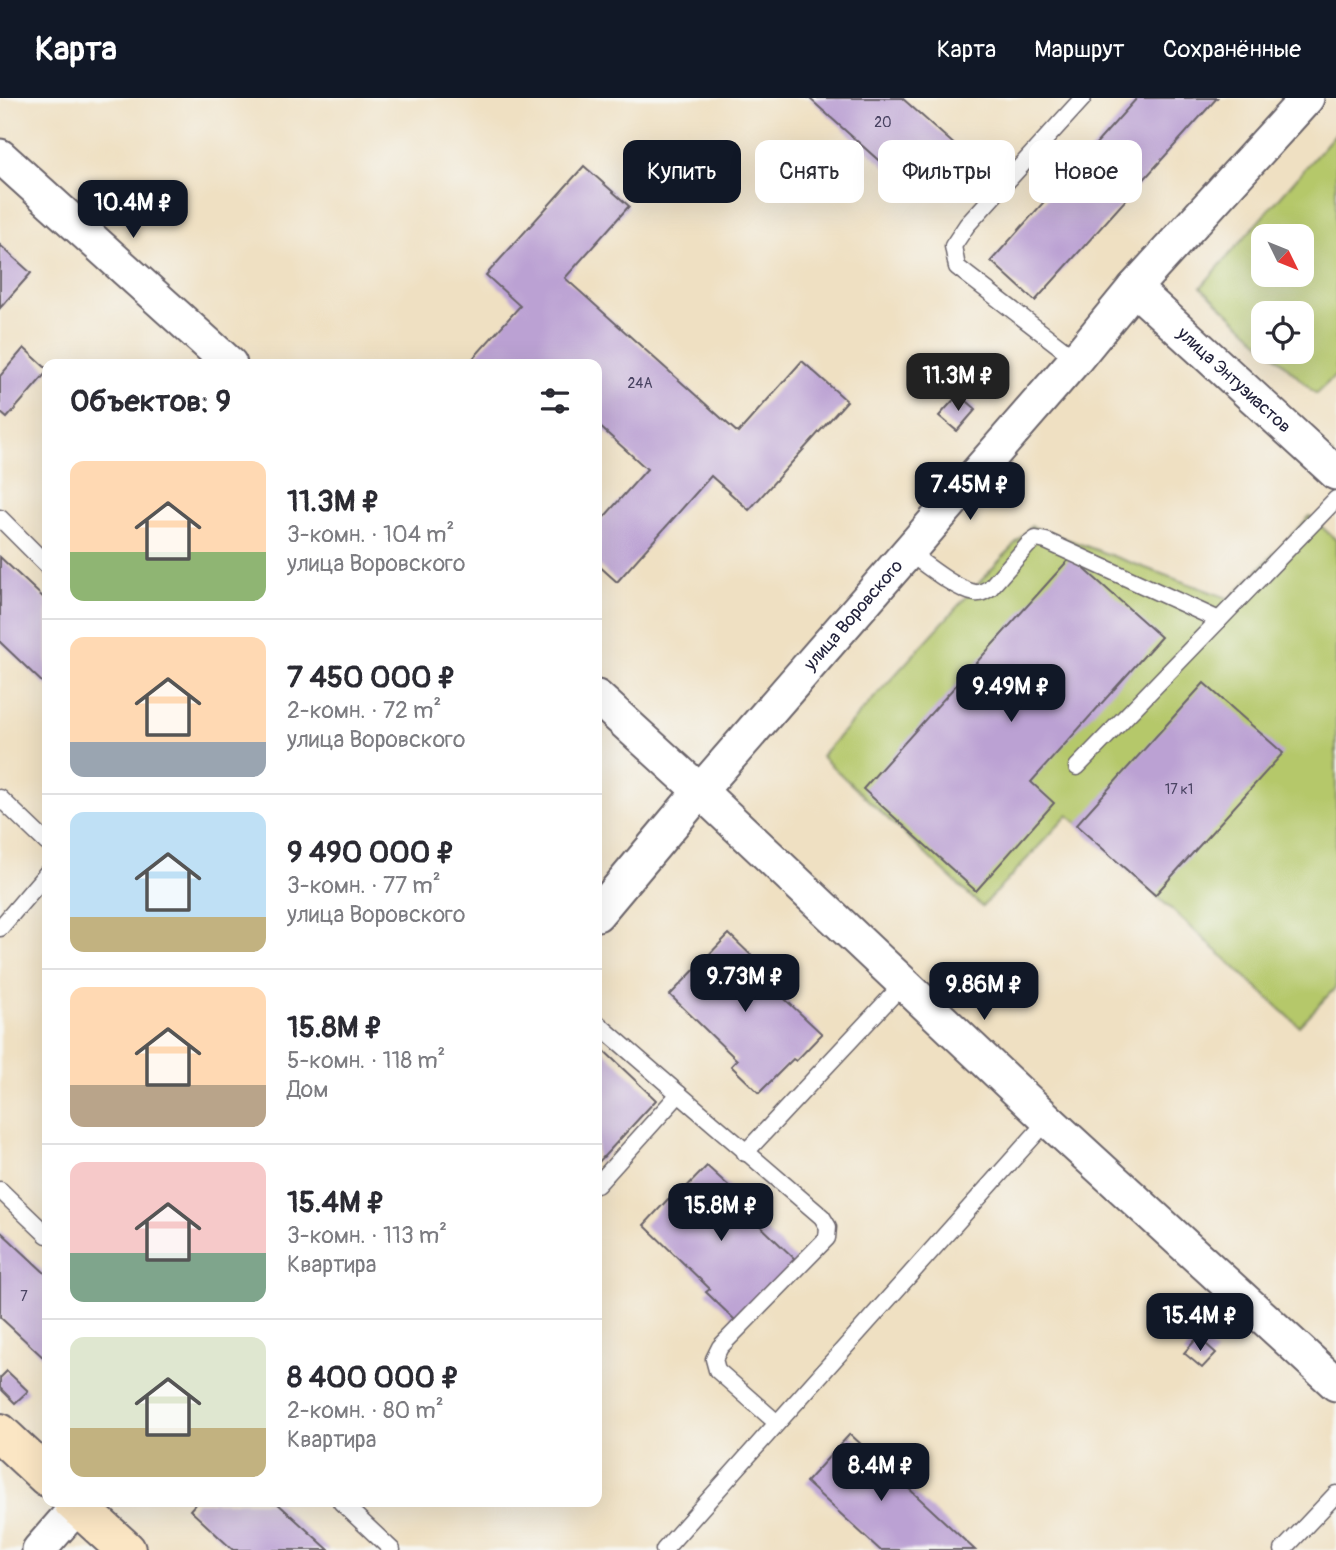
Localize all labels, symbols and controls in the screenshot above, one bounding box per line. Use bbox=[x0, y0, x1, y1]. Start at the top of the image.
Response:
text: Карта bbox=[35, 29, 117, 70]
text: Карта bbox=[937, 35, 996, 64]
text: Маршрут bbox=[1034, 35, 1125, 64]
text: Сохранённые bbox=[1163, 35, 1301, 64]
house number: 20 bbox=[874, 114, 892, 131]
chip: Купить bbox=[623, 140, 741, 203]
chip: Снять bbox=[755, 140, 864, 203]
chip: Фильтры bbox=[878, 140, 1015, 203]
chip: Новое bbox=[1029, 140, 1142, 203]
pin: 10.4M ₽ bbox=[68, 180, 198, 240]
text: 10.4M ₽ bbox=[94, 188, 172, 217]
north arrow bbox=[1251, 224, 1314, 287]
map controls bbox=[1251, 224, 1314, 364]
button: locate bbox=[1251, 301, 1314, 364]
street label: улица Энтузиастов bbox=[1171, 322, 1296, 438]
pin: 11.3M ₽ bbox=[893, 354, 1023, 413]
text: 11.3M ₽ bbox=[922, 361, 994, 390]
house number: 24А bbox=[627, 375, 653, 392]
icon: filters bbox=[536, 382, 574, 420]
text: Объектов: 9 bbox=[70, 383, 231, 420]
pin: 7.45M ₽ bbox=[905, 462, 1035, 522]
text: 7.45M ₽ bbox=[931, 470, 1009, 499]
text: 11.3M ₽ bbox=[287, 483, 380, 520]
icon: home bbox=[126, 489, 210, 573]
text: 3-комн. · 104 m² bbox=[287, 520, 454, 549]
text: улица Воровского bbox=[287, 549, 465, 578]
street label: улица Воровского bbox=[799, 555, 908, 676]
text: 7 450 000 ₽ bbox=[287, 659, 456, 696]
pin: 9.49M ₽ bbox=[946, 664, 1076, 724]
icon: home bbox=[126, 665, 210, 749]
text: 9.49M ₽ bbox=[972, 672, 1050, 701]
text: 2-комн. · 72 m² bbox=[287, 696, 441, 725]
text: улица Воровского bbox=[287, 725, 465, 754]
house number: 17 к1 bbox=[1165, 781, 1193, 798]
text: 9 490 000 ₽ bbox=[287, 834, 455, 871]
icon: home bbox=[126, 840, 210, 924]
text: 3-комн. · 77 m² bbox=[287, 871, 441, 900]
text: улица Воровского bbox=[287, 900, 465, 929]
pin: 9.73M ₽ bbox=[680, 954, 810, 1014]
text: 9.73M ₽ bbox=[706, 962, 784, 991]
pin: 9.86M ₽ bbox=[919, 962, 1049, 1022]
text: 9.86M ₽ bbox=[945, 970, 1023, 999]
text: 15.8M ₽ bbox=[287, 1009, 383, 1046]
icon: home bbox=[126, 1015, 210, 1099]
text: 5-комн. · 118 m² bbox=[287, 1046, 445, 1075]
text: Дом bbox=[287, 1075, 328, 1104]
text: 15.4M ₽ bbox=[287, 1184, 385, 1221]
pin: 15.8M ₽ bbox=[656, 1184, 786, 1243]
icon: home bbox=[126, 1190, 210, 1274]
text: 15.8M ₽ bbox=[684, 1191, 758, 1220]
text: 3-комн. · 113 m² bbox=[287, 1221, 447, 1250]
text: Квартира bbox=[287, 1250, 376, 1279]
house number: 7 bbox=[20, 1288, 28, 1305]
pin: 15.4M ₽ bbox=[1135, 1294, 1265, 1353]
text: 15.4M ₽ bbox=[1162, 1301, 1238, 1330]
text: 8 400 000 ₽ bbox=[287, 1359, 460, 1396]
icon: home bbox=[126, 1365, 210, 1449]
text: 2-комн. · 80 m² bbox=[287, 1396, 444, 1425]
text: Квартира bbox=[287, 1425, 376, 1454]
pin: 8.4M ₽ bbox=[824, 1444, 938, 1503]
text: 8.4M ₽ bbox=[848, 1451, 914, 1480]

